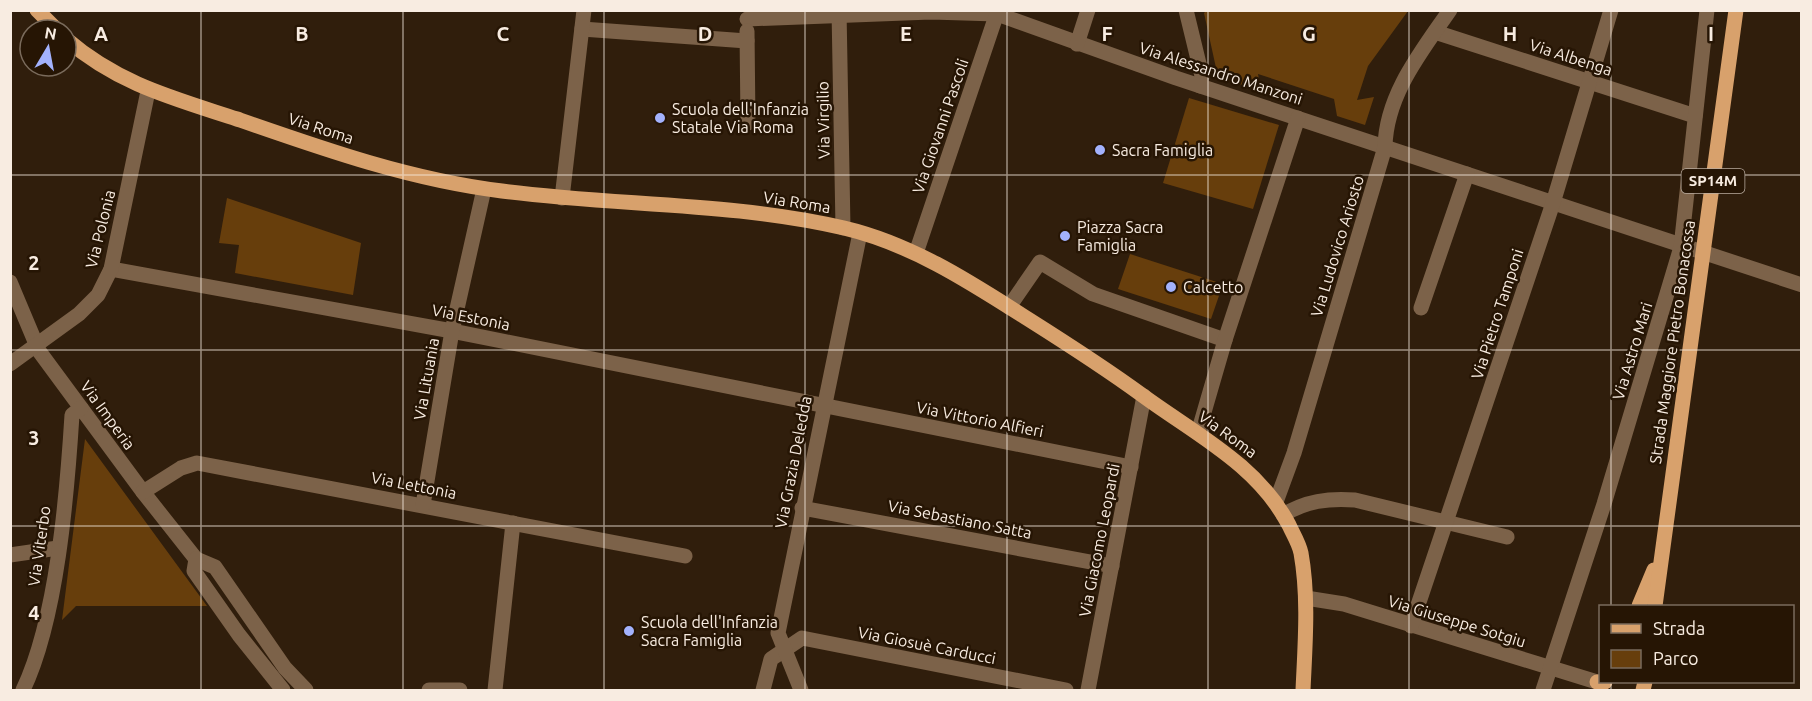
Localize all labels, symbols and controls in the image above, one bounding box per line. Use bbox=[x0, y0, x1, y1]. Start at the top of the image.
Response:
north arrow bbox=[18, 18, 78, 78]
text: A bbox=[94, 22, 108, 45]
text: B bbox=[295, 22, 309, 45]
text: C bbox=[497, 22, 510, 45]
text: D bbox=[698, 22, 712, 45]
text: E bbox=[900, 22, 912, 45]
text: F bbox=[1101, 22, 1113, 45]
text: G bbox=[1302, 22, 1316, 45]
text: H bbox=[1503, 22, 1517, 45]
text: I bbox=[1708, 22, 1714, 45]
text: N bbox=[43, 23, 58, 43]
street label: Via Albenga bbox=[1527, 35, 1615, 79]
street label: Via Alessandro Manzoni bbox=[1137, 38, 1305, 108]
street label: Via Giovanni Pascoli bbox=[908, 56, 972, 196]
street label: Via Virgilio bbox=[813, 81, 833, 159]
place label: Scuola dell'Infanzia Statale Via Roma bbox=[672, 100, 809, 136]
street label: Via Roma bbox=[286, 109, 356, 147]
marker: Scuola dell'Infanzia Statale Via Roma bbox=[653, 111, 667, 125]
place label: Sacra Famiglia bbox=[1112, 141, 1213, 159]
marker: Sacra Famiglia bbox=[1093, 143, 1107, 157]
road number: SP14M bbox=[1682, 169, 1744, 193]
street label: Via Ludovico Ariosto bbox=[1307, 173, 1367, 319]
street label: Via Polonia bbox=[82, 188, 118, 270]
street label: Via Roma bbox=[762, 188, 832, 216]
place label: Piazza Sacra Famiglia bbox=[1077, 218, 1164, 254]
street label: Strada Maggiore Pietro Bonacossa bbox=[1646, 219, 1698, 465]
marker: Piazza Sacra Famiglia bbox=[1058, 229, 1072, 243]
street label: Via Pietro Tamponi bbox=[1467, 246, 1527, 382]
text: 2 bbox=[28, 251, 40, 274]
place label: Calcetto bbox=[1183, 278, 1243, 296]
marker: Calcetto bbox=[1164, 280, 1178, 294]
street label: Via Astro Mari bbox=[1609, 300, 1655, 402]
street label: Via Estonia bbox=[430, 301, 512, 333]
street label: Via Lituania bbox=[410, 336, 442, 422]
street label: Via Imperia bbox=[77, 377, 139, 453]
street label: Via Grazia Deledda bbox=[771, 394, 815, 530]
street label: Via Vittorio Alfieri bbox=[915, 398, 1045, 440]
street label: Via Roma bbox=[1195, 407, 1261, 461]
text: 3 bbox=[28, 426, 40, 449]
street label: Via Giacomo Leopardi bbox=[1075, 462, 1123, 618]
street label: Via Lettonia bbox=[370, 468, 458, 502]
street label: Via Sebastiano Satta bbox=[887, 496, 1033, 542]
street label: Via Viterbo bbox=[24, 505, 54, 587]
street label: Via Giuseppe Sotgiu bbox=[1386, 591, 1528, 651]
text: 4 bbox=[28, 601, 40, 624]
legend bbox=[1599, 605, 1794, 683]
place label: Scuola dell'Infanzia Sacra Famiglia bbox=[641, 613, 778, 649]
text: Strada bbox=[1653, 618, 1705, 638]
street label: Via Giosuè Carducci bbox=[856, 623, 998, 667]
marker: Scuola dell'Infanzia Sacra Famiglia bbox=[622, 624, 636, 638]
text: Parco bbox=[1653, 648, 1699, 668]

